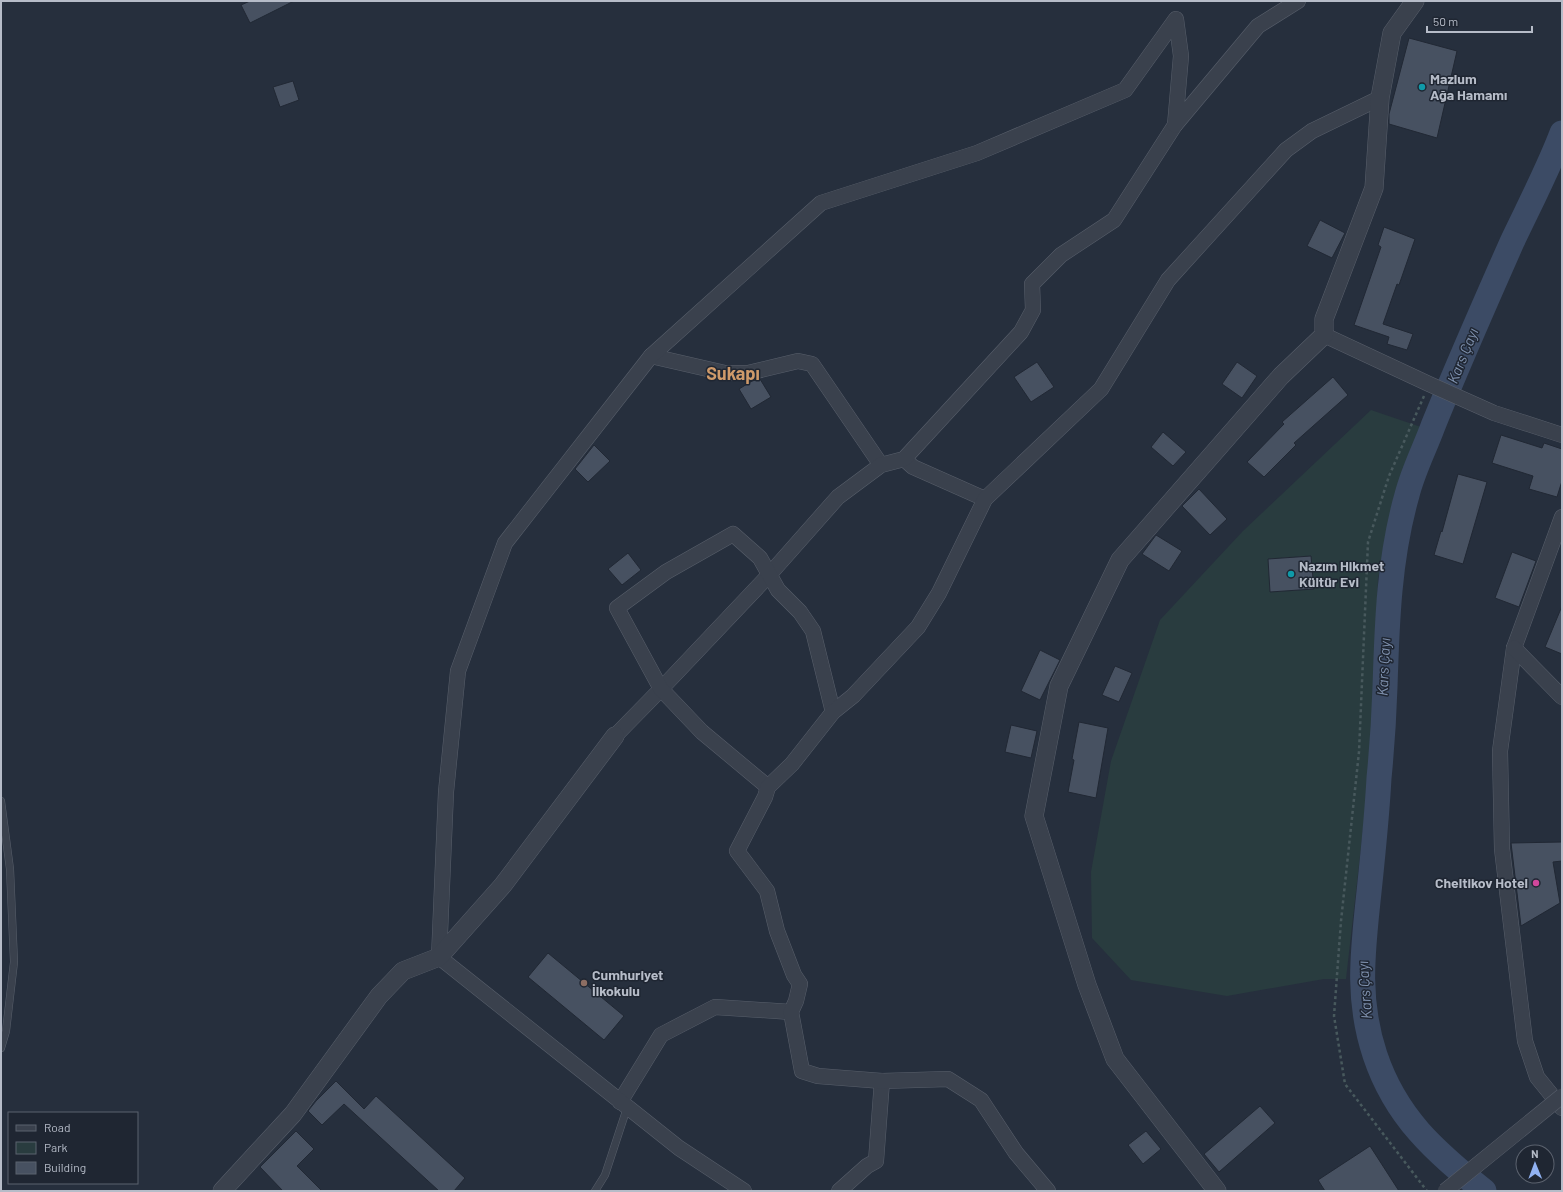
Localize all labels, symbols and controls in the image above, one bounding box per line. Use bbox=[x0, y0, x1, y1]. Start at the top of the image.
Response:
scale bar bbox=[1427, 8, 1532, 34]
text: 50 m bbox=[1433, 14, 1458, 28]
place label: Mazlum Ağa Hamamı bbox=[1430, 70, 1507, 103]
marker: Mazlum Ağa Hamamı bbox=[1417, 82, 1427, 92]
water label: Kars Çayı bbox=[1443, 325, 1481, 386]
district label: Sukapı bbox=[706, 362, 760, 384]
place label: Nazım Hikmet Kültür Evi bbox=[1299, 557, 1384, 590]
marker: Nazım Hikmet Kültür Evi bbox=[1286, 569, 1296, 579]
water label: Kars Çayı bbox=[1372, 637, 1394, 696]
place label: Cheltikov Hotel bbox=[1435, 874, 1528, 891]
marker: Cheltikov Hotel bbox=[1531, 878, 1541, 888]
water label: Kars Çayı bbox=[1353, 960, 1375, 1020]
place label: Cumhuriyet İlkokulu bbox=[592, 966, 663, 999]
marker: Cumhuriyet İlkokulu bbox=[579, 978, 589, 988]
legend bbox=[8, 1112, 138, 1184]
text: Road bbox=[44, 1120, 71, 1134]
text: Park bbox=[44, 1140, 68, 1154]
north arrow bbox=[1515, 1144, 1555, 1184]
text: N bbox=[1531, 1147, 1539, 1160]
text: Building bbox=[44, 1160, 86, 1174]

